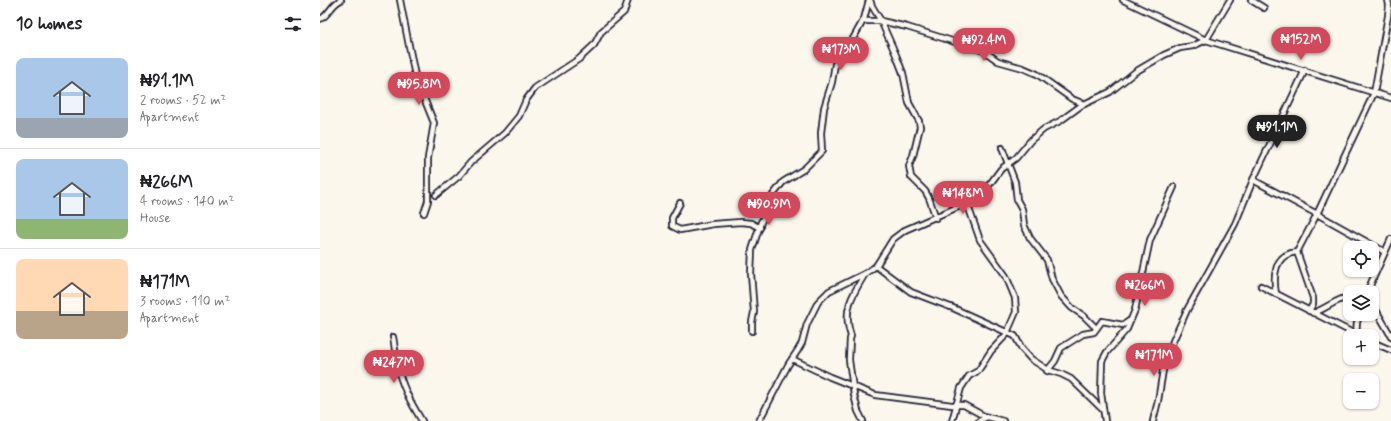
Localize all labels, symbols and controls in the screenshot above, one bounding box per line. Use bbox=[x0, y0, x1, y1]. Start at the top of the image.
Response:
text: 10 homes bbox=[16, 13, 82, 35]
icon: filters bbox=[282, 13, 304, 35]
pin: ₦152M bbox=[1273, 27, 1329, 61]
pin: ₦92.4M bbox=[951, 28, 1017, 62]
text: ₦152M bbox=[1280, 31, 1322, 48]
text: ₦92.4M bbox=[962, 32, 1006, 49]
pin: ₦173M bbox=[813, 37, 869, 71]
text: ₦173M bbox=[822, 41, 860, 58]
text: ₦91.1M bbox=[140, 70, 194, 92]
pin: ₦95.8M bbox=[386, 72, 452, 106]
icon: home bbox=[48, 74, 96, 122]
text: ₦95.8M bbox=[397, 76, 441, 93]
text: 2 rooms · 52 m² bbox=[140, 92, 226, 109]
text: Apartment bbox=[140, 109, 199, 126]
pin: ₦91.1M bbox=[1244, 115, 1310, 149]
text: ₦91.1M bbox=[1256, 119, 1298, 136]
text: ₦266M bbox=[140, 171, 193, 193]
icon: home bbox=[48, 175, 96, 223]
pin: ₦148M bbox=[935, 181, 991, 215]
text: ₦148M bbox=[942, 185, 984, 202]
pin: ₦90.9M bbox=[736, 192, 802, 226]
text: 4 rooms · 140 m² bbox=[140, 193, 234, 210]
text: ₦90.9M bbox=[747, 196, 791, 213]
text: House bbox=[140, 210, 171, 227]
map controls bbox=[1343, 241, 1379, 409]
button: locate bbox=[1343, 241, 1379, 277]
text: ₦171M bbox=[140, 271, 190, 293]
pin: ₦266M bbox=[1117, 273, 1173, 307]
icon: home bbox=[48, 275, 96, 323]
text: ₦266M bbox=[1125, 277, 1165, 294]
button: layers bbox=[1343, 285, 1379, 321]
text: 3 rooms · 110 m² bbox=[140, 293, 230, 310]
text: Apartment bbox=[140, 310, 199, 327]
button: + bbox=[1343, 329, 1379, 365]
pin: ₦171M bbox=[1126, 343, 1182, 377]
text: ₦171M bbox=[1135, 347, 1173, 364]
pin: ₦247M bbox=[366, 350, 422, 384]
text: ₦247M bbox=[373, 354, 415, 371]
button: − bbox=[1343, 373, 1379, 409]

